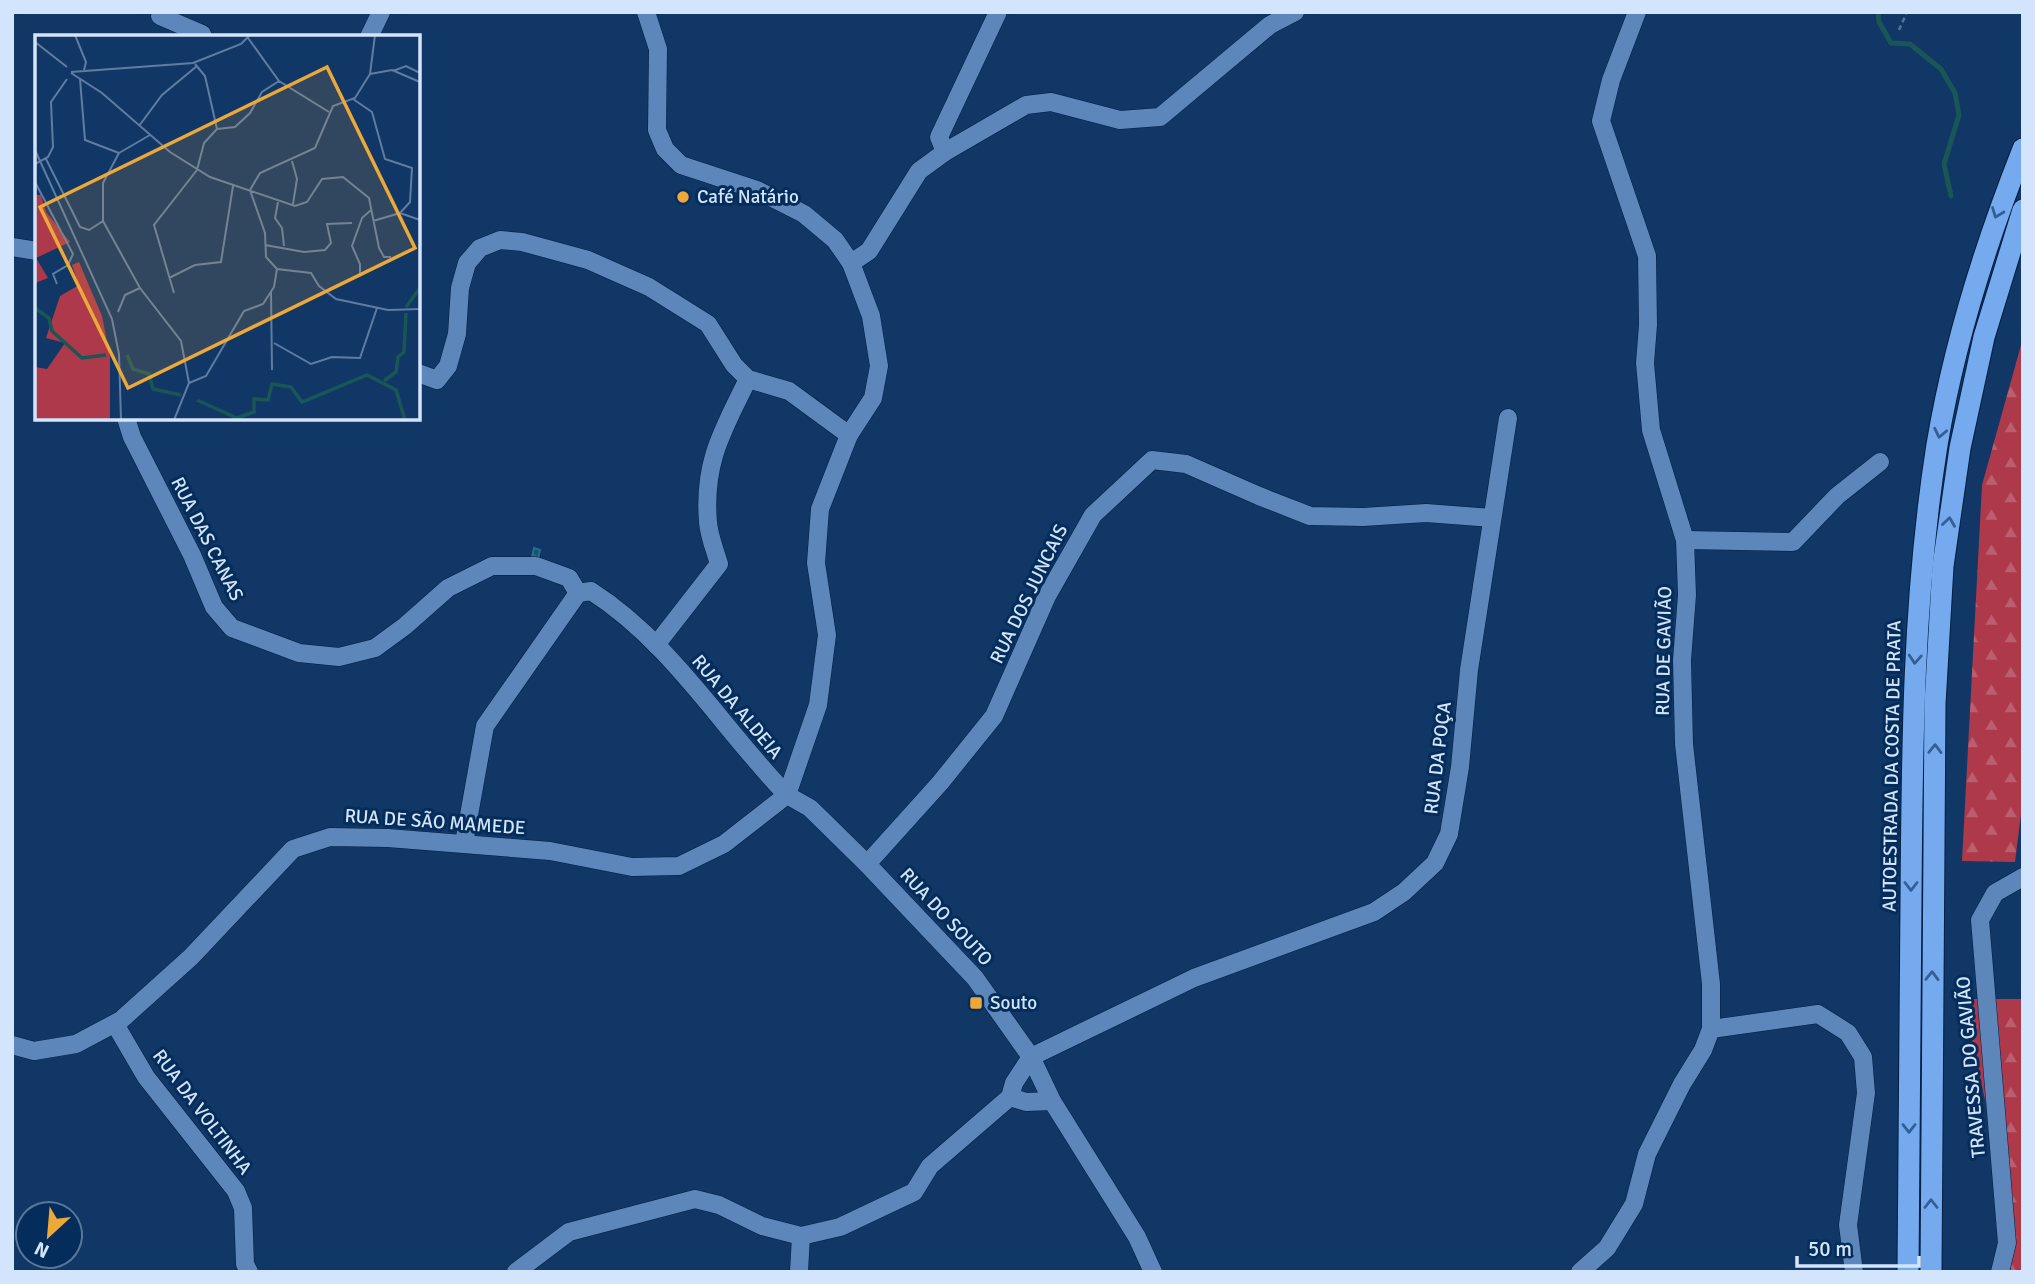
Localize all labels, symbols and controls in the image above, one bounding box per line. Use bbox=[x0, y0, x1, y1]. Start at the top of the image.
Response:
inset map bbox=[35, 35, 420, 420]
place label: Café Natário bbox=[697, 185, 799, 209]
marker: Café Natário bbox=[675, 189, 691, 205]
one-way arrow bbox=[1992, 206, 2006, 218]
one-way arrow bbox=[1933, 427, 1948, 439]
street label: RUA DAS CANAS bbox=[165, 473, 249, 605]
one-way arrow bbox=[1941, 516, 1956, 528]
street label: RUA DOS JUNCAIS bbox=[985, 520, 1073, 668]
street label: RUA DE GAVIÃO bbox=[1651, 586, 1677, 716]
street label: AUTOESTRADA DA COSTA DE PRATA bbox=[1877, 620, 1907, 912]
street label: RUA DA ALDEIA bbox=[686, 650, 788, 764]
one-way arrow bbox=[1908, 653, 1923, 664]
street label: RUA DA POÇA bbox=[1419, 700, 1457, 816]
one-way arrow bbox=[1927, 743, 1943, 753]
street label: RUA DE SÃO MAMEDE bbox=[344, 804, 526, 840]
street label: RUA DO SOUTO bbox=[894, 863, 998, 971]
one-way arrow bbox=[1903, 881, 1919, 892]
one-way arrow bbox=[1924, 970, 1940, 981]
street label: TRAVESSA DO GAVIÃO bbox=[1951, 975, 1991, 1159]
place label: Souto bbox=[990, 991, 1037, 1015]
marker: Souto bbox=[968, 995, 984, 1011]
street label: RUA DA VOLTINHA bbox=[147, 1045, 257, 1180]
one-way arrow bbox=[1901, 1124, 1917, 1134]
one-way arrow bbox=[1923, 1198, 1939, 1208]
north arrow bbox=[14, 1200, 84, 1270]
scale bar bbox=[1797, 1224, 1920, 1268]
text: N bbox=[31, 1236, 53, 1263]
text: 50 m bbox=[1808, 1236, 1852, 1262]

